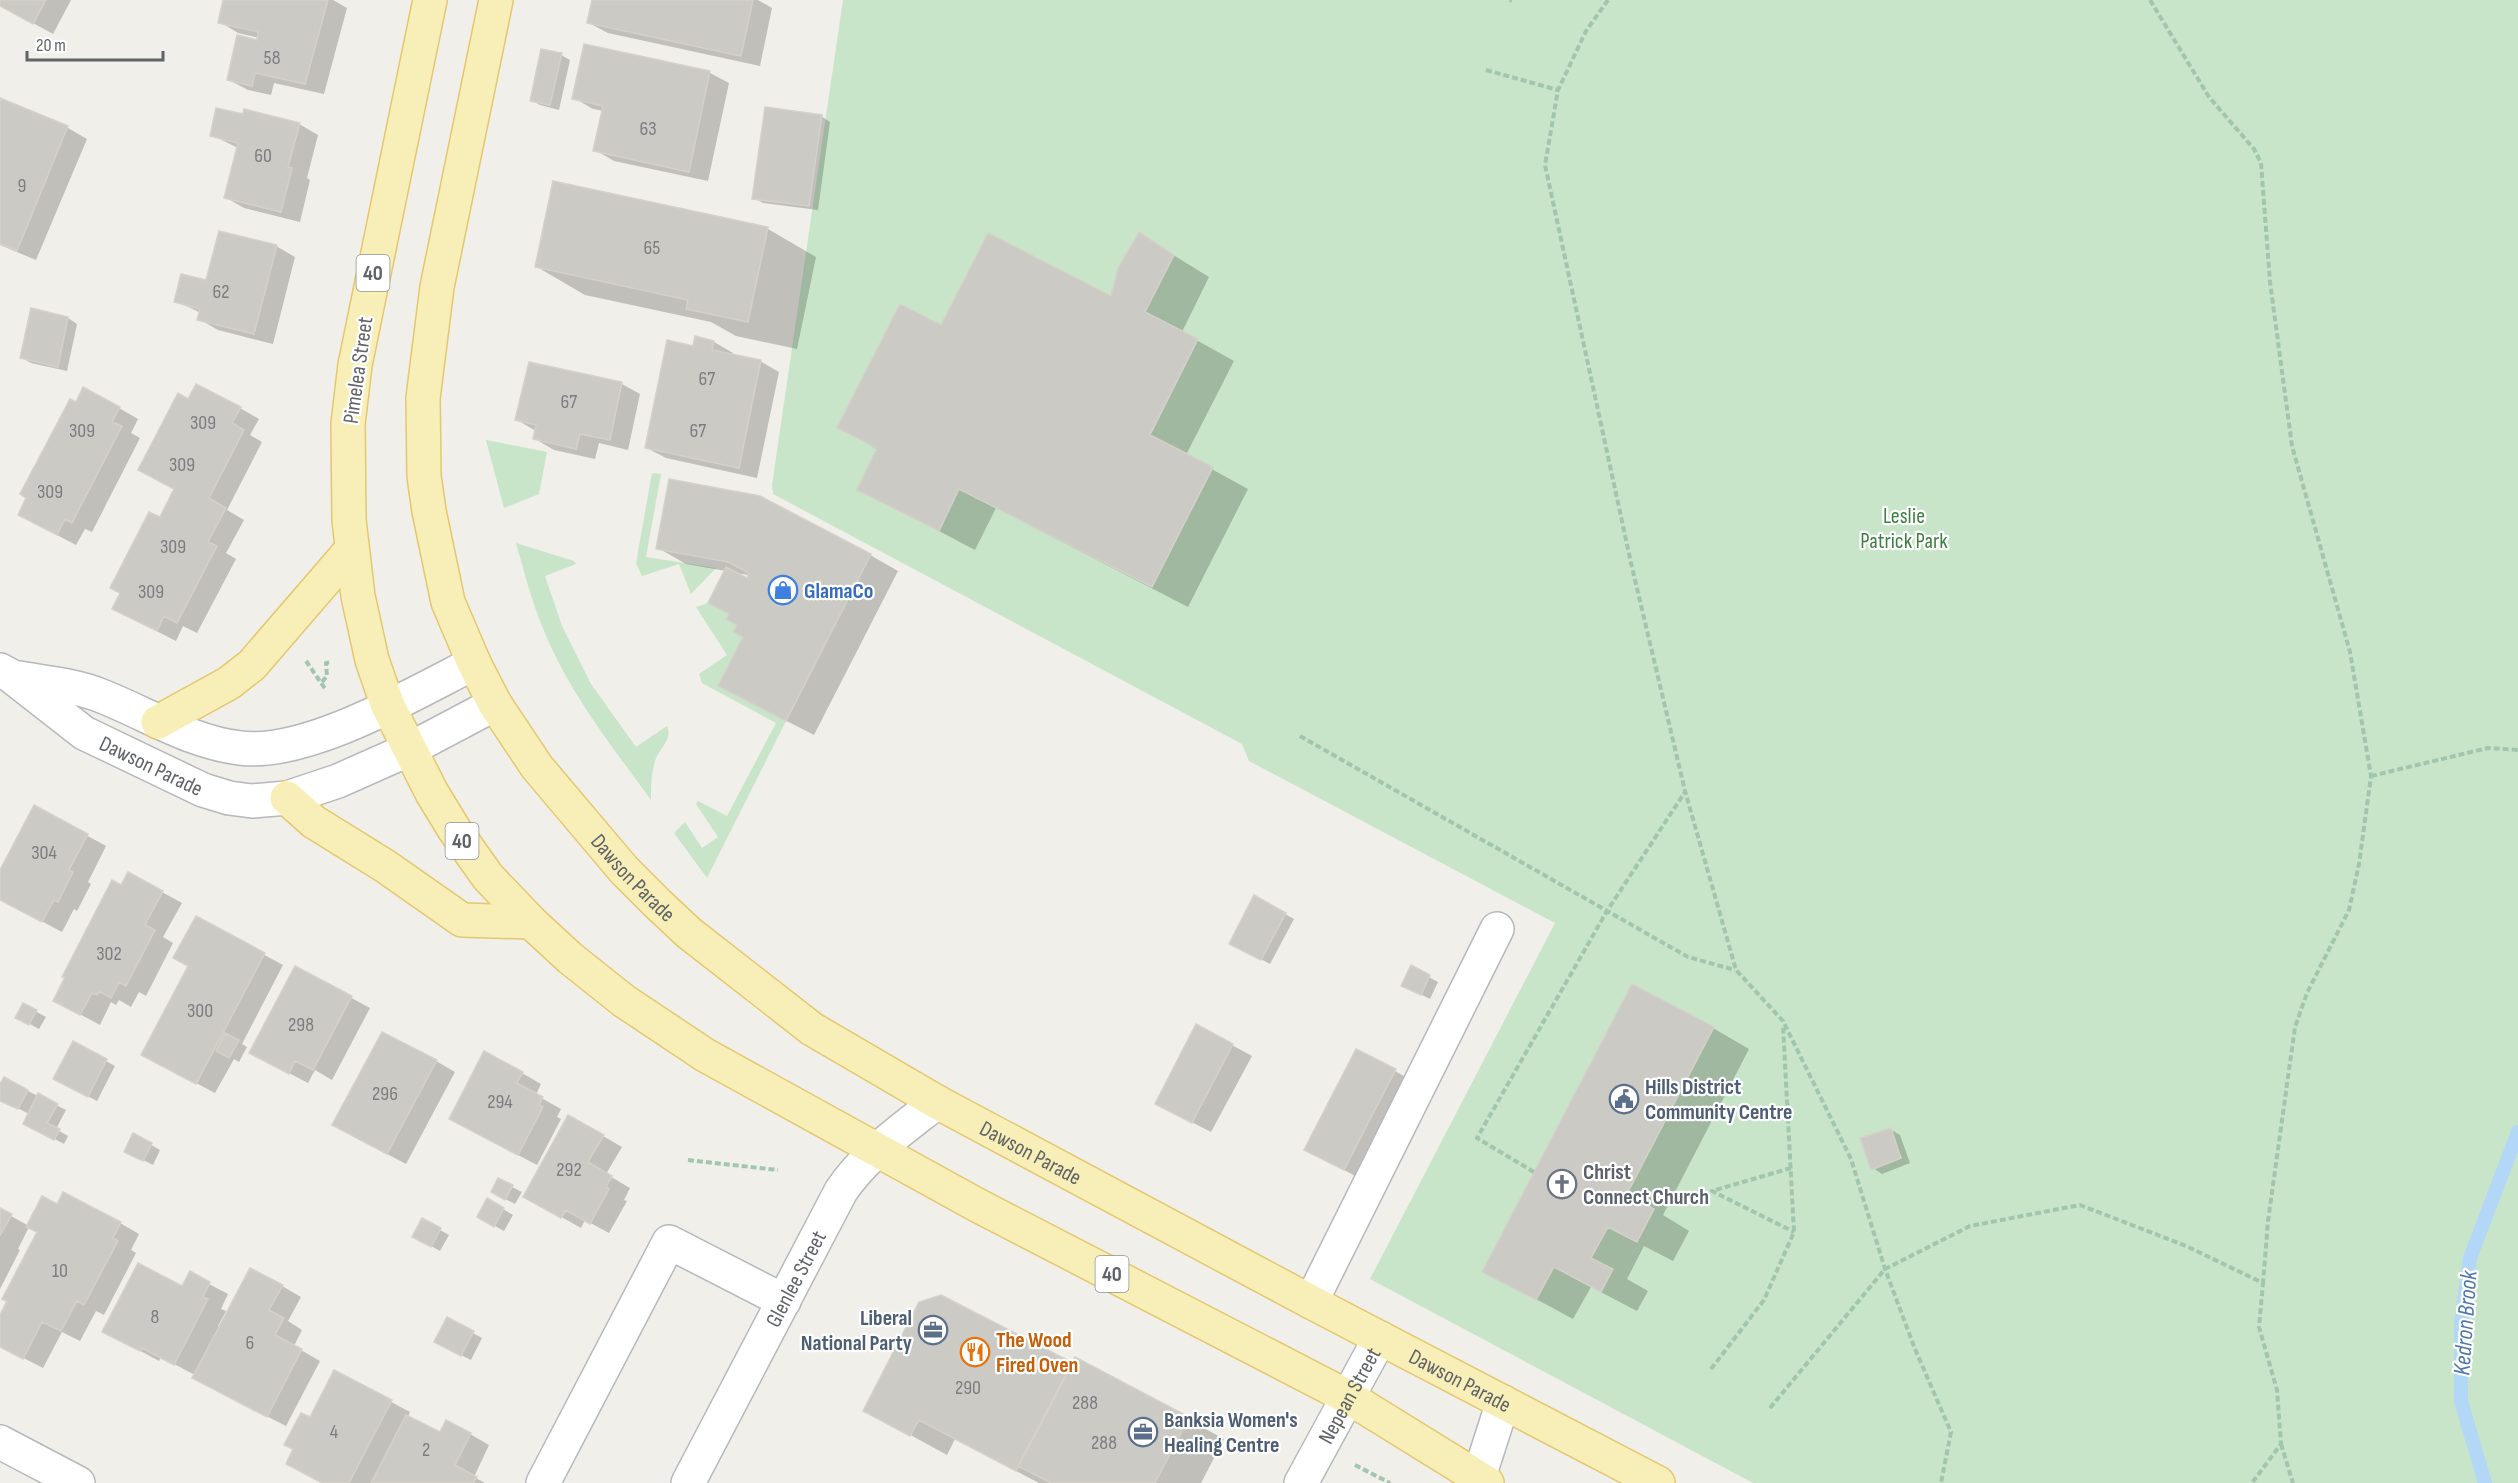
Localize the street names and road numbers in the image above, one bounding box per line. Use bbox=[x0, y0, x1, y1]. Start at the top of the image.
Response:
road number: 40 bbox=[356, 255, 389, 291]
street label: Pimelea Street bbox=[338, 315, 379, 425]
street label: Dawson Parade bbox=[95, 730, 207, 803]
road number: 40 bbox=[446, 823, 478, 859]
street label: Dawson Parade bbox=[584, 829, 680, 928]
street label: Dawson Parade bbox=[975, 1115, 1086, 1192]
street label: Glenlee Street bbox=[760, 1226, 833, 1332]
road number: 40 bbox=[1096, 1256, 1128, 1292]
street label: Nepean Street bbox=[1313, 1343, 1387, 1449]
street label: Dawson Parade bbox=[1404, 1344, 1515, 1419]

